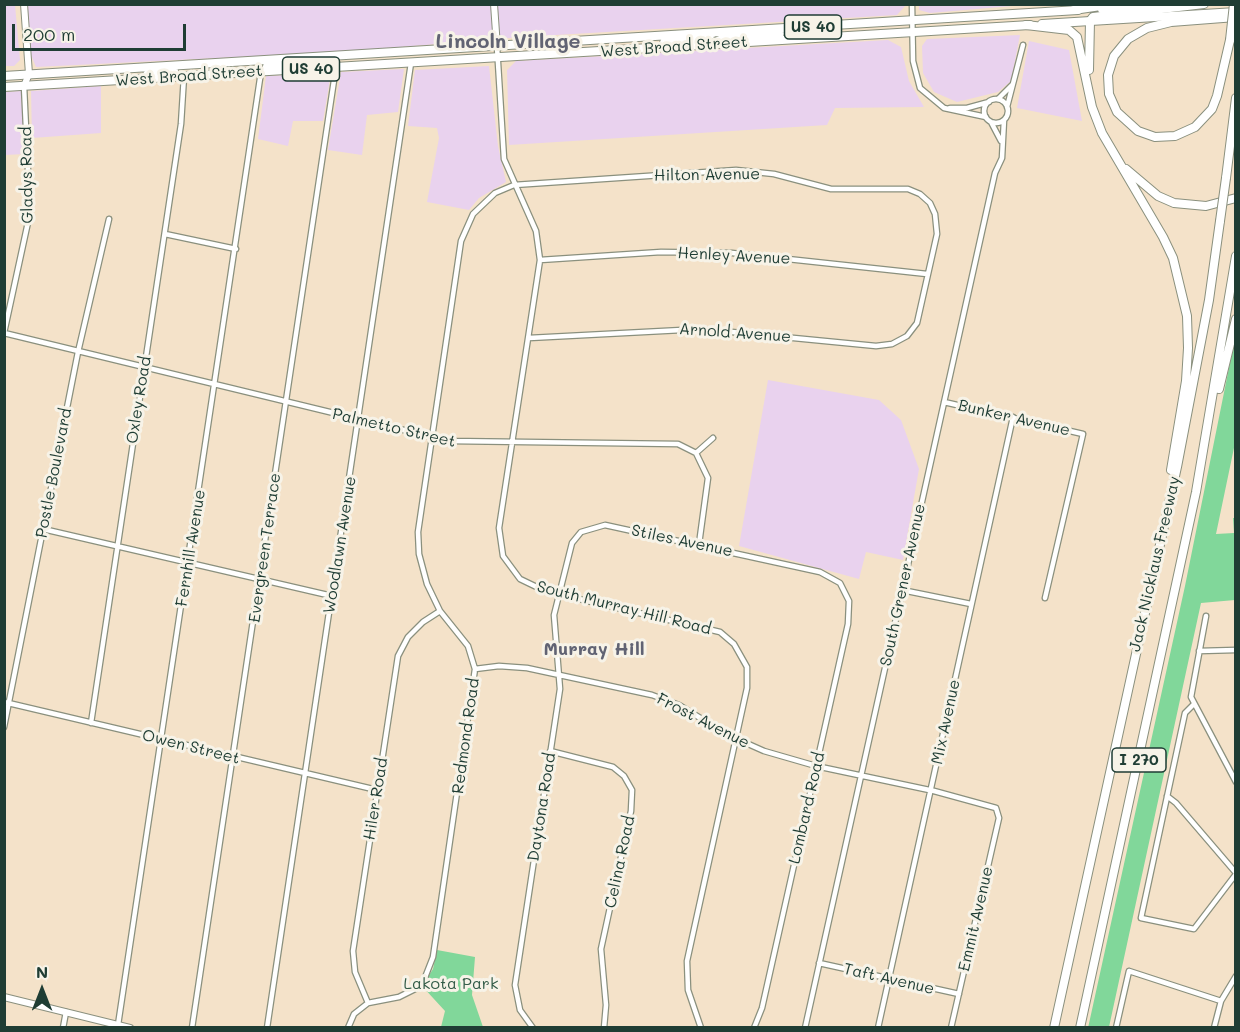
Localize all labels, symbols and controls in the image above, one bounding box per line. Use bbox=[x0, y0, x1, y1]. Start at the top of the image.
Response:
scale bar bbox=[15, 12, 189, 50]
road number: US 40 bbox=[784, 15, 842, 39]
text: 200 m bbox=[23, 22, 75, 46]
district label: Lincoln Village bbox=[436, 30, 580, 54]
street label: West Broad Street bbox=[600, 32, 748, 62]
road number: US 40 bbox=[282, 57, 340, 81]
street label: West Broad Street bbox=[115, 61, 263, 91]
street label: Gladys Road bbox=[17, 126, 37, 224]
street label: Hilton Avenue bbox=[654, 164, 760, 186]
street label: Henley Avenue bbox=[677, 243, 791, 269]
street label: Arnold Avenue bbox=[678, 320, 792, 346]
street label: Oxley Road bbox=[123, 355, 155, 445]
street label: Bunker Avenue bbox=[956, 396, 1072, 440]
street label: Palmetto Street bbox=[330, 404, 458, 452]
street label: Postle Boulevard bbox=[32, 406, 76, 540]
street label: Evergreen Terrace bbox=[245, 472, 285, 624]
street label: Jack Nicklaus Freeway bbox=[1125, 474, 1185, 654]
street label: Woodlawn Avenue bbox=[320, 475, 360, 615]
street label: Fernhill Avenue bbox=[172, 488, 210, 608]
street label: South Grener Avenue bbox=[876, 502, 930, 668]
street label: Stiles Avenue bbox=[630, 521, 734, 561]
street label: South Murray Hill Road bbox=[535, 577, 713, 639]
district label: Murray Hill bbox=[543, 638, 645, 660]
street label: Redmond Road bbox=[448, 677, 484, 795]
street label: Mix Avenue bbox=[928, 678, 964, 766]
street label: Frost Avenue bbox=[653, 689, 753, 753]
street label: Owen Street bbox=[140, 726, 242, 768]
road number: I 270 bbox=[1112, 748, 1166, 772]
street label: Lombard Road bbox=[785, 750, 829, 866]
street label: Daytona Road bbox=[524, 751, 560, 863]
street label: Hiler Road bbox=[360, 756, 392, 842]
street label: Celina Road bbox=[601, 814, 639, 910]
street label: Emmit Avenue bbox=[955, 865, 997, 973]
street label: Taft Avenue bbox=[842, 959, 936, 999]
north arrow bbox=[12, 960, 72, 1020]
text: N bbox=[36, 961, 48, 982]
park label: Lakota Park bbox=[404, 974, 498, 994]

